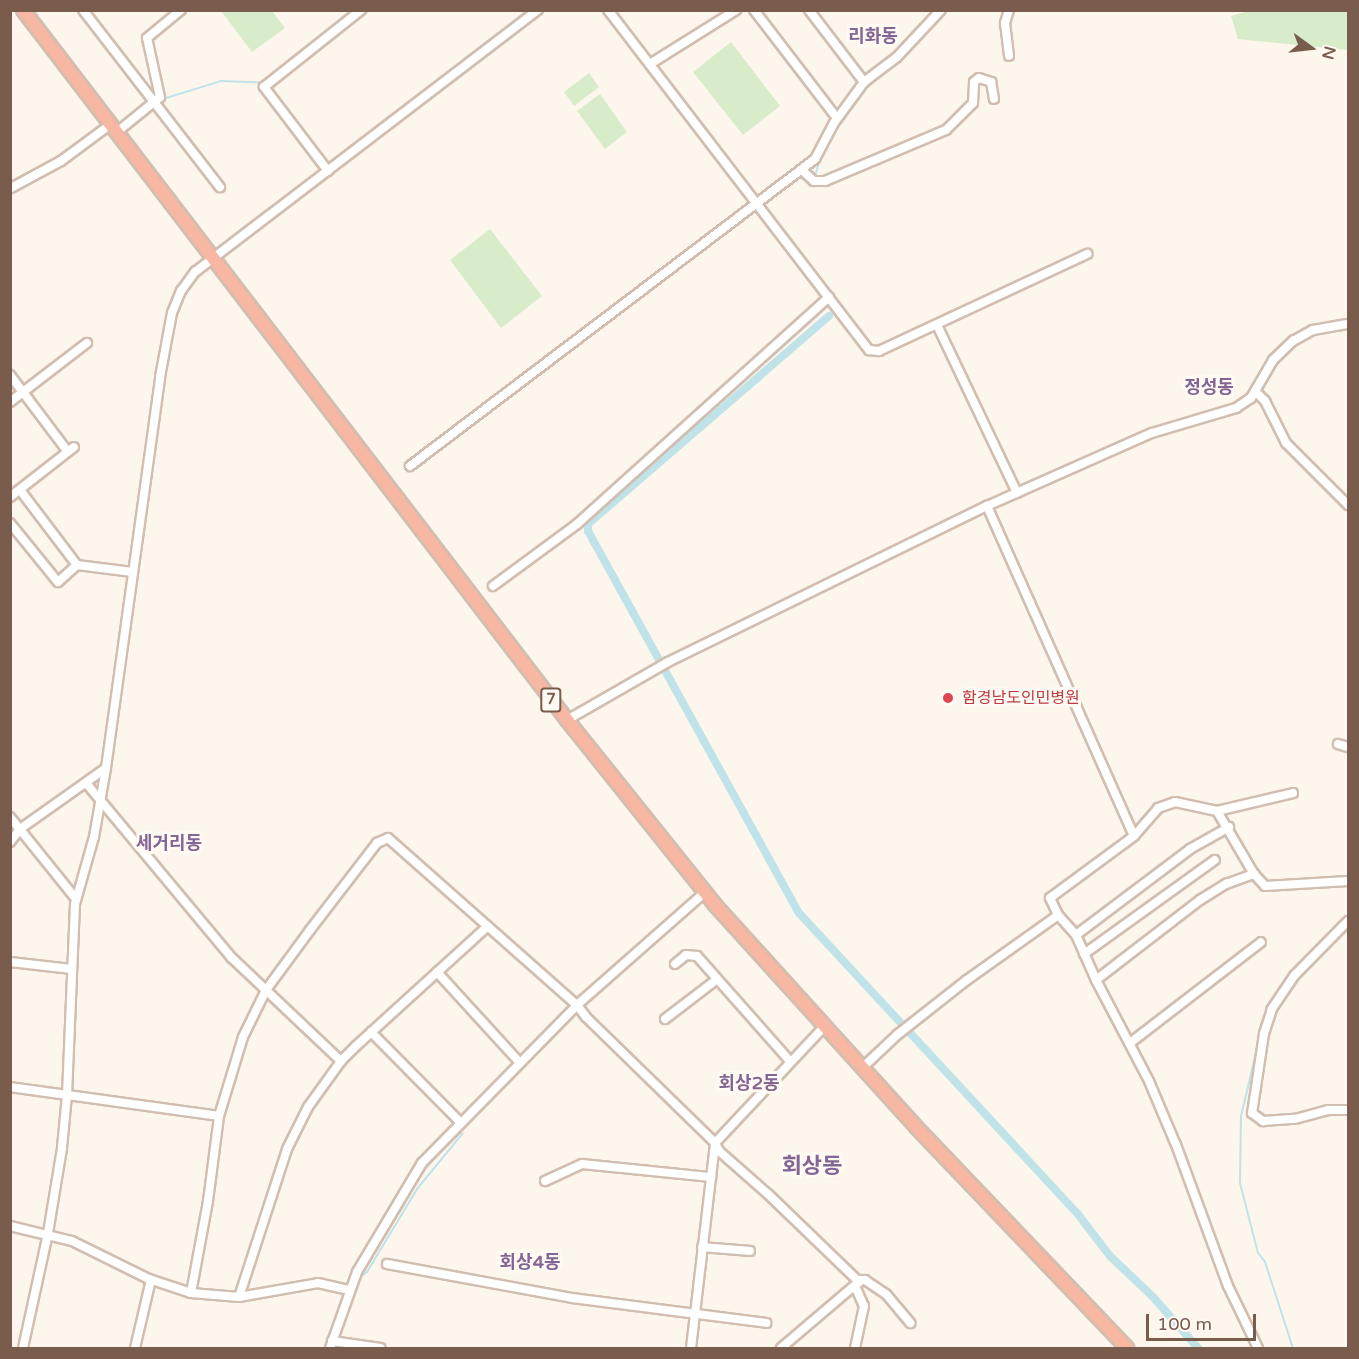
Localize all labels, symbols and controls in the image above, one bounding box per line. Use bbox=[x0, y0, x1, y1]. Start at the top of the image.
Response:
north arrow bbox=[1281, 18, 1341, 78]
district label: 리화동 bbox=[848, 25, 898, 47]
text: N bbox=[1317, 44, 1340, 61]
district label: 정성동 bbox=[1184, 376, 1234, 398]
road number: 7 bbox=[539, 688, 563, 712]
place label: 함경남도인민병원 bbox=[962, 688, 1080, 708]
marker: 함경남도인민병원 bbox=[939, 689, 957, 707]
district label: 세거리동 bbox=[136, 832, 202, 854]
district label: 회상2동 bbox=[719, 1072, 779, 1094]
district label: 회상동 bbox=[782, 1154, 842, 1180]
district label: 회상4동 bbox=[500, 1251, 560, 1273]
scale bar bbox=[1149, 1302, 1258, 1340]
text: 100 m bbox=[1157, 1313, 1212, 1335]

